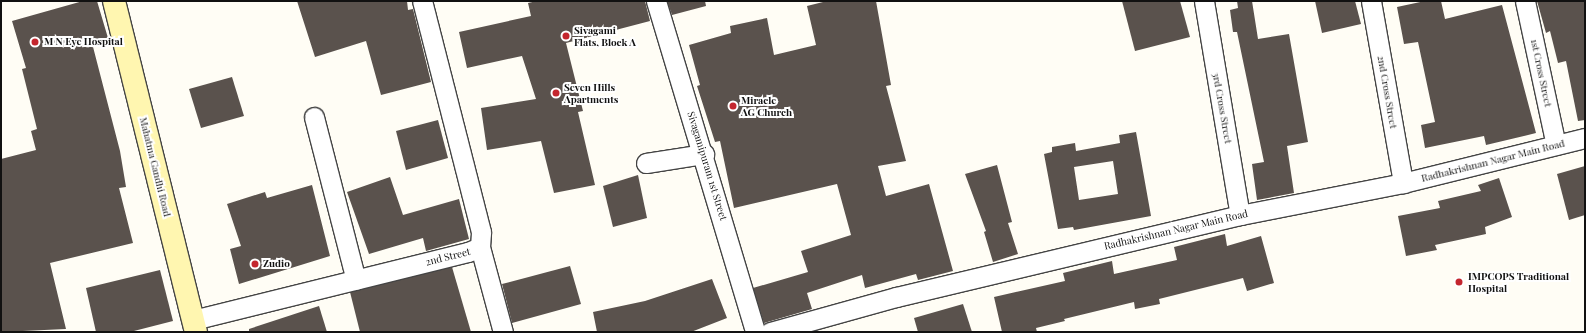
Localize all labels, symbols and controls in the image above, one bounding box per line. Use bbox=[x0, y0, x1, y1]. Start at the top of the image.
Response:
place label: Sivagami Flats, Block A bbox=[574, 24, 636, 48]
marker: Sivagami Flats, Block A bbox=[561, 31, 571, 41]
marker: M N Eye Hospital bbox=[29, 36, 41, 48]
place label: M N Eye Hospital bbox=[44, 36, 123, 48]
street label: 1st Cross Street bbox=[1528, 38, 1554, 108]
street label: 2nd Cross Street bbox=[1375, 55, 1399, 129]
street label: 3rd Cross Street bbox=[1210, 72, 1234, 144]
place label: Seven Hills Apartments bbox=[564, 81, 618, 104]
marker: Seven Hills Apartments bbox=[551, 88, 561, 98]
place label: Miracle AG Church bbox=[741, 94, 792, 118]
marker: Miracle AG Church bbox=[728, 101, 738, 111]
street label: Sivagamipuram 1st Street bbox=[685, 110, 729, 222]
street label: Mahatma Gandhi Road bbox=[137, 116, 173, 218]
street label: Radhakrishnan Nagar Main Road bbox=[1420, 137, 1566, 185]
street label: Radhakrishnan Nagar Main Road bbox=[1103, 208, 1249, 252]
street label: 2nd Street bbox=[424, 246, 472, 268]
place label: Zudio bbox=[263, 258, 290, 270]
marker: Zudio bbox=[250, 259, 260, 269]
place label: IMPCOPS Traditional Hospital bbox=[1468, 270, 1569, 294]
marker: IMPCOPS Traditional Hospital bbox=[1453, 276, 1465, 288]

